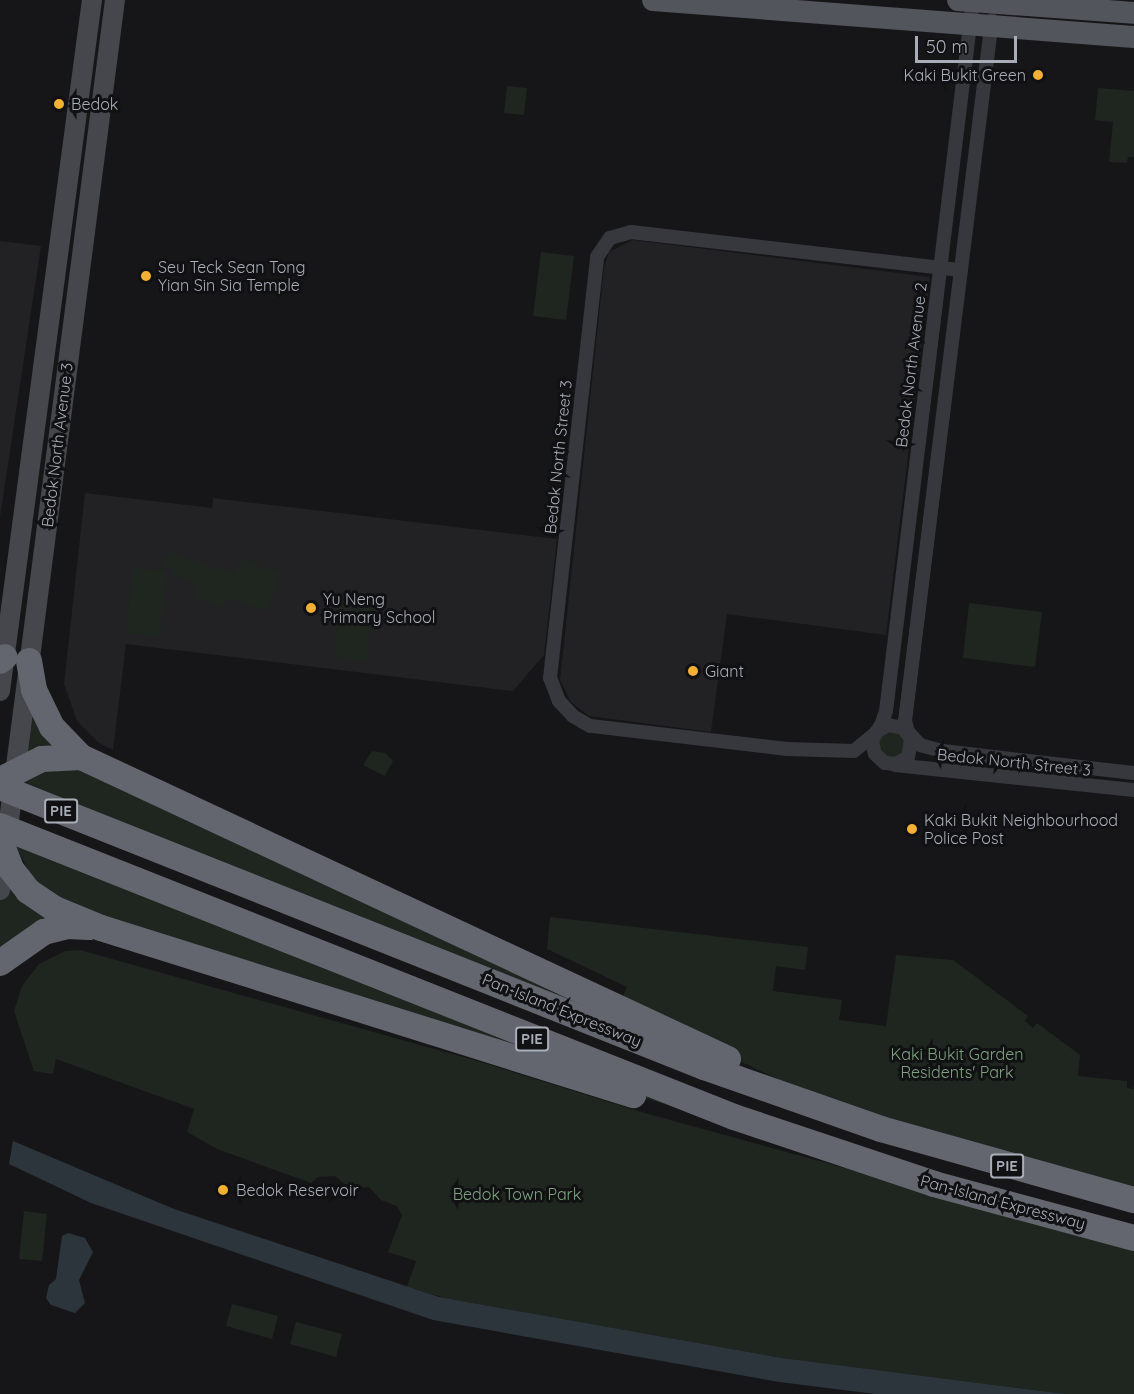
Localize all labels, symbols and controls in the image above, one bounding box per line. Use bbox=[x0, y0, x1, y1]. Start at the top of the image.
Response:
scale bar bbox=[918, 24, 1020, 62]
text: 50 m bbox=[926, 35, 968, 58]
place label: Kaki Bukit Green bbox=[904, 65, 1026, 85]
marker: Kaki Bukit Green bbox=[1031, 68, 1045, 82]
place label: Bedok bbox=[71, 94, 118, 114]
marker: Bedok bbox=[52, 97, 66, 111]
place label: Seu Teck Sean Tong Yian Sin Sia Temple bbox=[158, 257, 306, 295]
marker: Seu Teck Sean Tong Yian Sin Sia Temple bbox=[139, 269, 153, 283]
street label: Bedok North Avenue 2 bbox=[891, 281, 931, 449]
street label: Bedok North Avenue 3 bbox=[37, 362, 77, 528]
street label: Bedok North Street 3 bbox=[540, 379, 576, 535]
place label: Yu Neng Primary School bbox=[323, 589, 435, 627]
marker: Yu Neng Primary School bbox=[304, 601, 318, 615]
place label: Giant bbox=[705, 661, 744, 681]
marker: Giant bbox=[686, 664, 700, 678]
street label: Bedok North Street 3 bbox=[936, 744, 1092, 780]
road number: PIE bbox=[43, 799, 79, 823]
place label: Kaki Bukit Neighbourhood Police Post bbox=[924, 810, 1118, 848]
marker: Kaki Bukit Neighbourhood Police Post bbox=[905, 822, 919, 836]
street label: Pan-Island Expressway bbox=[480, 969, 644, 1051]
road number: PIE bbox=[514, 1027, 550, 1051]
park label: Kaki Bukit Garden Residents' Park bbox=[891, 1044, 1023, 1082]
road number: PIE bbox=[989, 1154, 1025, 1178]
street label: Pan-Island Expressway bbox=[918, 1171, 1088, 1233]
place label: Bedok Reservoir bbox=[236, 1180, 359, 1200]
marker: Bedok Reservoir bbox=[214, 1181, 232, 1199]
park label: Bedok Town Park bbox=[453, 1184, 581, 1204]

